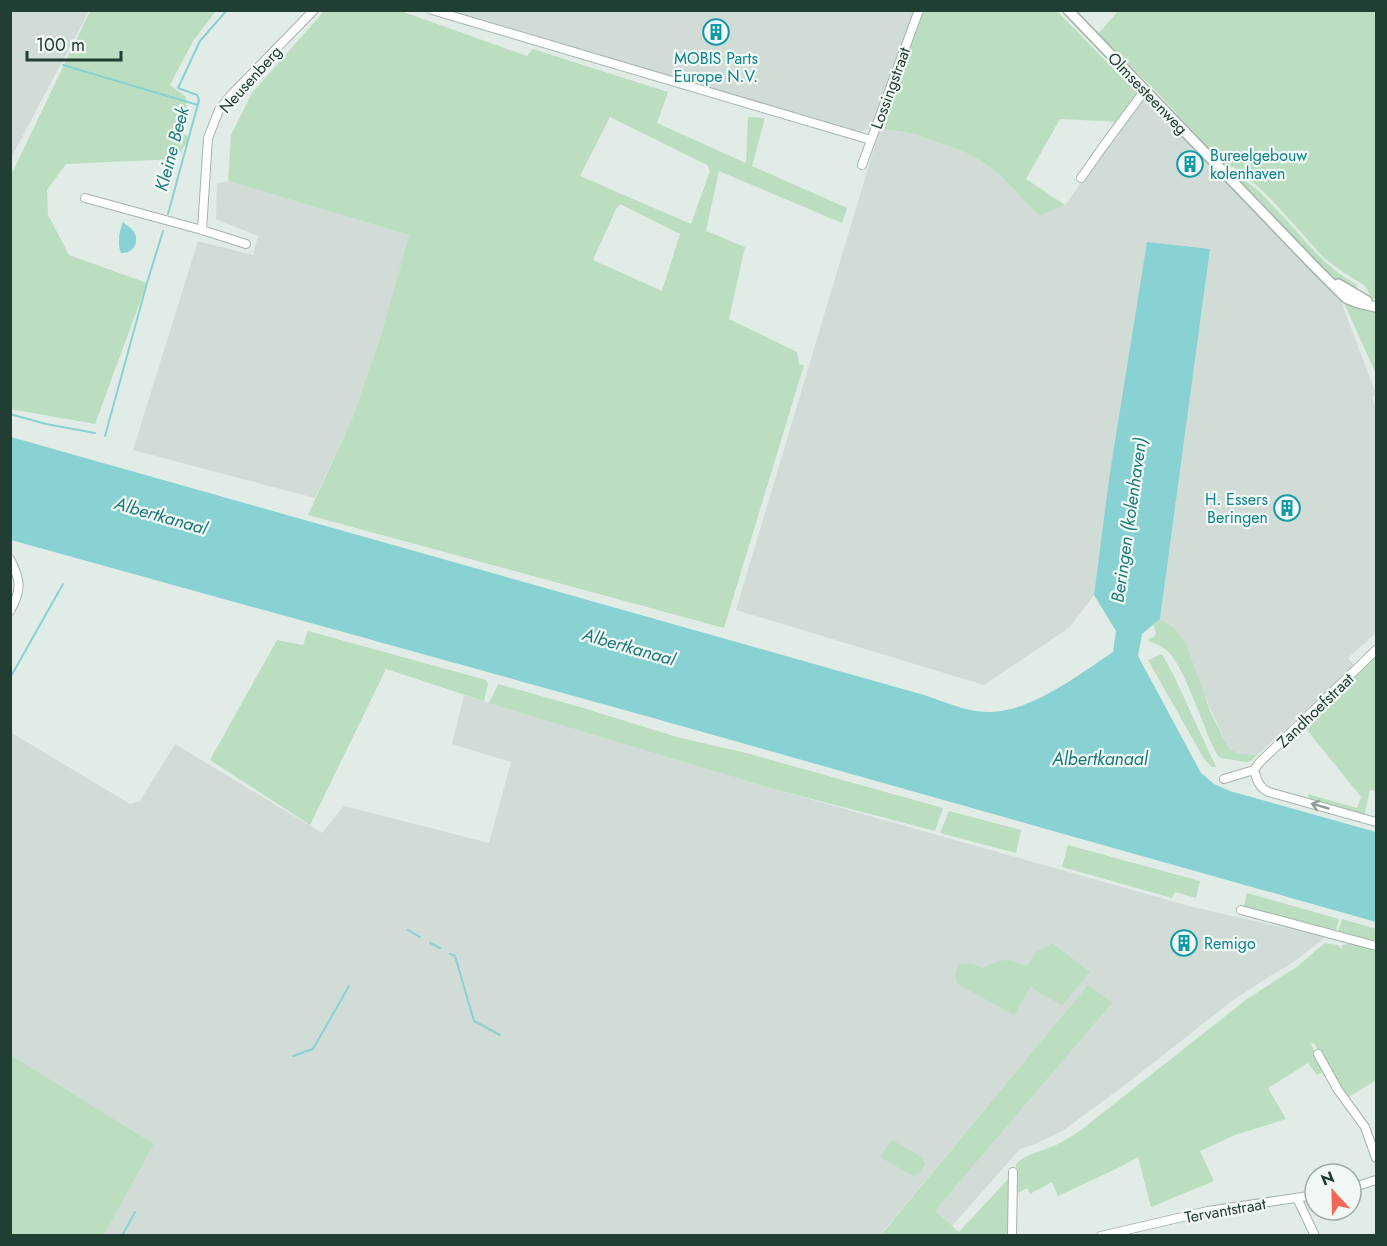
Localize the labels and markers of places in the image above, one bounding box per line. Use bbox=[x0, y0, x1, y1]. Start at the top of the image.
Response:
building icon: MOBIS Parts Europe N.V. bbox=[701, 17, 731, 47]
place label: MOBIS Parts Europe N.V. bbox=[674, 47, 758, 88]
place label: Bureelgebouw kolenhaven bbox=[1210, 144, 1307, 185]
building icon: Bureelgebouw kolenhaven bbox=[1175, 149, 1205, 179]
place label: H. Essers Beringen bbox=[1205, 488, 1268, 529]
building icon: H. Essers Beringen bbox=[1272, 493, 1302, 523]
building icon: Remigo bbox=[1169, 928, 1199, 958]
place label: Remigo bbox=[1204, 932, 1256, 955]

